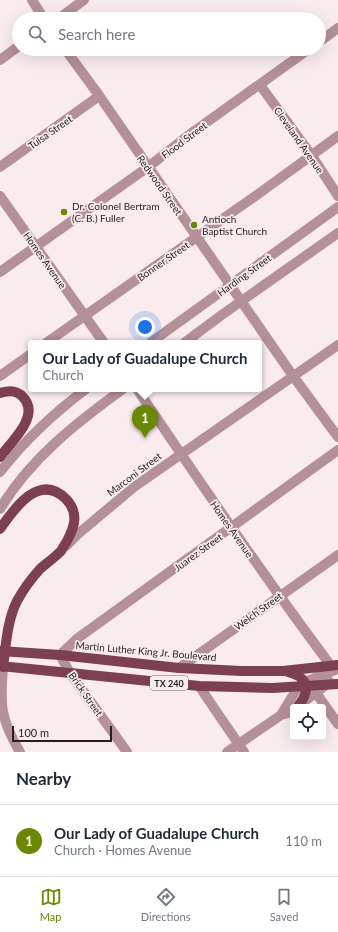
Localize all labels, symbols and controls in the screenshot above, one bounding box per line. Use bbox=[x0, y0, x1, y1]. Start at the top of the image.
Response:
search box bbox=[12, 12, 326, 56]
icon: search bbox=[26, 23, 48, 45]
text: Search here bbox=[58, 25, 135, 43]
street label: Cleveland Avenue bbox=[272, 104, 326, 176]
street label: Tulsa Street bbox=[26, 112, 75, 152]
street label: Flood Street bbox=[159, 119, 209, 161]
street label: Redwood Street bbox=[135, 153, 185, 218]
place label: Dr. Colonel Bertram (C. B.) Fuller bbox=[72, 200, 159, 224]
marker: Dr. Colonel Bertram (C. B.) Fuller bbox=[59, 207, 69, 217]
place label: Antioch Baptist Church bbox=[202, 213, 267, 237]
marker: Antioch Baptist Church bbox=[189, 220, 199, 230]
street label: Homes Avenue bbox=[21, 229, 69, 291]
street label: Bonner Street bbox=[135, 238, 192, 283]
street label: Harding Street bbox=[215, 251, 274, 299]
your location bbox=[135, 317, 155, 337]
popup bbox=[28, 340, 262, 392]
text: Our Lady of Guadalupe Church bbox=[43, 349, 247, 367]
text: Church bbox=[43, 367, 84, 383]
pin: 1 bbox=[132, 405, 158, 438]
street label: Marconi Street bbox=[105, 449, 164, 498]
street label: Homes Avenue bbox=[208, 498, 256, 560]
street label: Juarez Street bbox=[172, 530, 225, 574]
street label: Welch Street bbox=[232, 589, 285, 633]
street label: Martin Luther King Jr. Boulevard bbox=[75, 639, 217, 663]
street label: Brick Street bbox=[66, 670, 106, 719]
road number: TX 240 bbox=[150, 676, 188, 690]
map controls bbox=[290, 704, 326, 740]
button: locate bbox=[290, 704, 326, 740]
scale bar bbox=[12, 724, 112, 743]
text: 100 m bbox=[18, 726, 49, 739]
text: Nearby bbox=[16, 768, 71, 789]
text: Our Lady of Guadalupe Church bbox=[54, 824, 259, 842]
text: 1 bbox=[25, 833, 33, 849]
text: 110 m bbox=[285, 833, 322, 849]
text: Church · Homes Avenue bbox=[54, 842, 191, 858]
tab: Map bbox=[40, 886, 62, 923]
tab: Directions bbox=[141, 886, 190, 923]
tab: Saved bbox=[270, 886, 298, 923]

